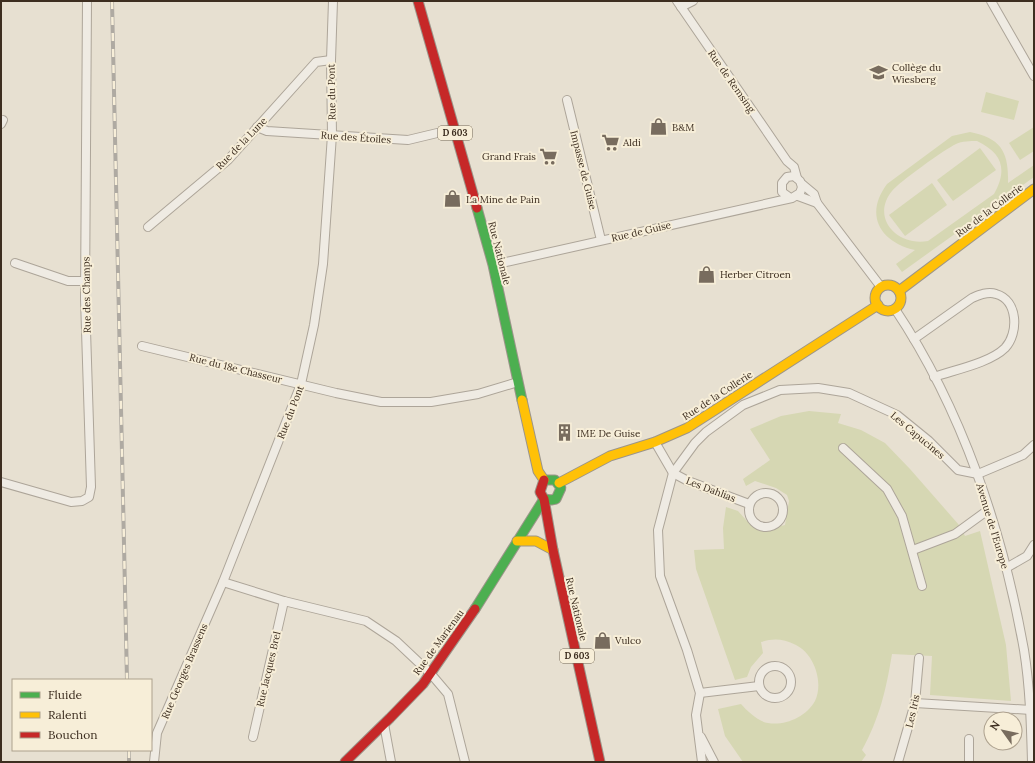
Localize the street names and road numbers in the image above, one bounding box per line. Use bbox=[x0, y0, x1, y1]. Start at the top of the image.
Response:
street label: Rue de Remsing bbox=[705, 47, 758, 116]
street label: Rue du Pont bbox=[325, 63, 338, 120]
street label: Rue de la Lune bbox=[213, 114, 270, 172]
road number: D 603 bbox=[438, 126, 472, 140]
street label: Rue des Étoiles bbox=[320, 129, 392, 146]
street label: Impasse de Guise bbox=[567, 129, 600, 212]
street label: Rue de la Collerie bbox=[953, 180, 1026, 240]
street label: Rue de Guise bbox=[610, 218, 673, 245]
street label: Rue Nationale bbox=[485, 220, 514, 287]
street label: Rue des Champs bbox=[79, 256, 94, 333]
street label: Rue du 18e Chasseur bbox=[188, 351, 284, 386]
street label: Rue de la Collerie bbox=[680, 368, 755, 423]
street label: Rue du Pont bbox=[274, 383, 307, 441]
street label: Les Capucines bbox=[888, 409, 948, 462]
street label: Les Dahlias bbox=[684, 474, 738, 505]
street label: Avenue de l'Europe bbox=[973, 481, 1012, 571]
street label: Rue Nationale bbox=[563, 576, 590, 643]
street label: Rue de Marienau bbox=[410, 607, 467, 678]
street label: Rue Georges Brassens bbox=[158, 621, 211, 721]
street label: Rue Jacques Brel bbox=[253, 630, 284, 708]
road number: D 603 bbox=[560, 649, 594, 663]
street label: Les Iris bbox=[902, 693, 923, 729]

